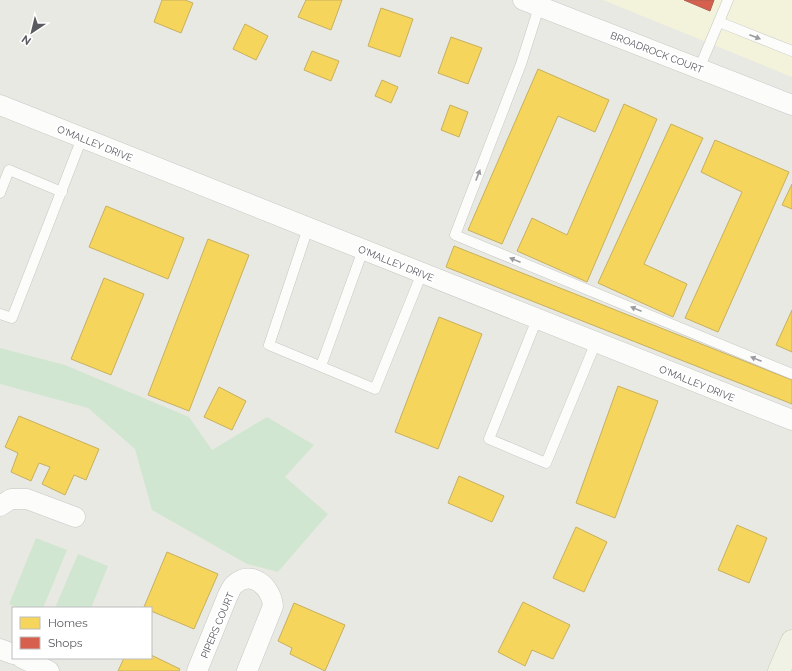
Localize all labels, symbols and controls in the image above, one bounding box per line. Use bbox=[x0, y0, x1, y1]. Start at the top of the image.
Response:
north arrow bbox=[12, 12, 52, 52]
street label: BROADROCK COURT bbox=[609, 30, 705, 75]
text: N bbox=[19, 32, 34, 48]
one-way arrow bbox=[749, 34, 761, 40]
street label: O'MALLEY DRIVE bbox=[55, 123, 134, 164]
one-way arrow bbox=[476, 168, 482, 180]
street label: O'MALLEY DRIVE bbox=[356, 243, 435, 284]
one-way arrow bbox=[510, 257, 521, 263]
one-way arrow bbox=[629, 306, 641, 312]
one-way arrow bbox=[749, 355, 761, 361]
street label: O'MALLEY DRIVE bbox=[657, 363, 736, 404]
street label: PIPERS COURT bbox=[199, 591, 236, 660]
legend bbox=[12, 607, 152, 659]
text: Homes bbox=[48, 616, 88, 630]
text: Shops bbox=[48, 636, 83, 650]

